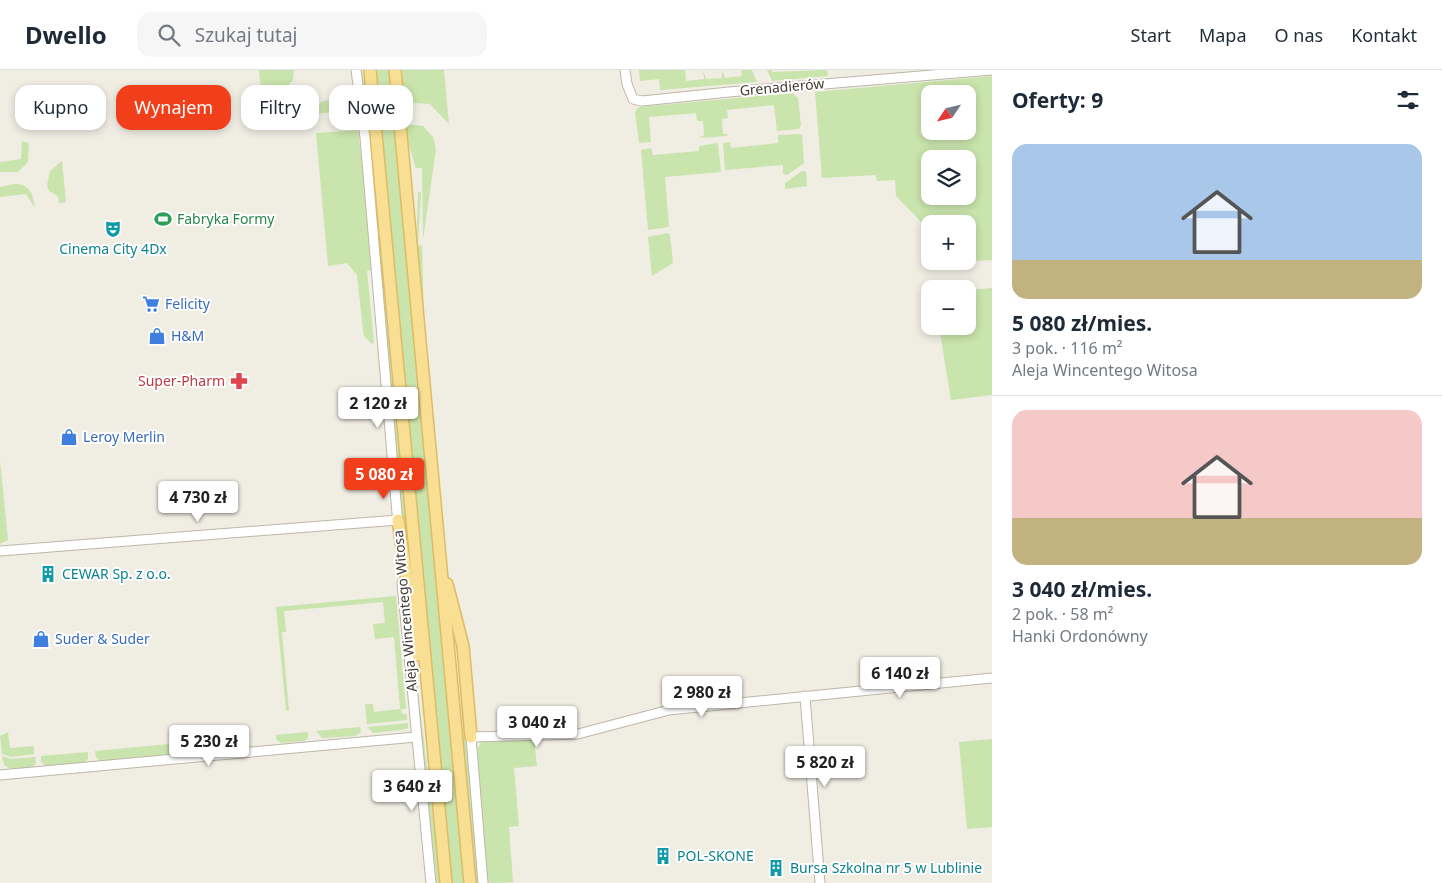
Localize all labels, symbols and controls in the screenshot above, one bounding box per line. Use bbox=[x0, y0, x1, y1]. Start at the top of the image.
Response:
search box bbox=[137, 12, 487, 57]
text: Dwello bbox=[25, 18, 107, 51]
icon: search bbox=[155, 21, 183, 49]
text: Szukaj tutaj bbox=[195, 22, 298, 48]
text: Start bbox=[1131, 23, 1171, 47]
text: Mapa bbox=[1199, 23, 1247, 47]
text: O nas bbox=[1275, 23, 1323, 47]
text: Kontakt bbox=[1351, 23, 1417, 47]
street label: Grenadierów bbox=[739, 73, 825, 100]
chip: Kupno bbox=[15, 85, 106, 130]
chip: Wynajem bbox=[116, 85, 231, 130]
chip: Filtry bbox=[241, 85, 319, 130]
chip: Nowe bbox=[329, 85, 413, 130]
north arrow bbox=[921, 85, 976, 140]
map controls bbox=[921, 85, 976, 335]
text: Oferty: 9 bbox=[1012, 86, 1103, 114]
icon: filters bbox=[1394, 86, 1422, 114]
button: layers bbox=[921, 150, 976, 205]
icon: home bbox=[1172, 177, 1262, 267]
sports icon: Fabryka Formy bbox=[153, 209, 173, 229]
place label: Fabryka Formy bbox=[177, 209, 275, 228]
button: + bbox=[921, 215, 976, 270]
theatre icon: Cinema City 4Dx bbox=[103, 219, 123, 239]
place label: Cinema City 4Dx bbox=[59, 239, 167, 258]
button: − bbox=[921, 280, 976, 335]
supermarket icon: Felicity bbox=[141, 294, 161, 314]
place label: Felicity bbox=[165, 294, 211, 313]
text: 5 080 zł/mies. bbox=[1012, 309, 1152, 337]
shop icon: H&M bbox=[147, 326, 167, 346]
place label: H&M bbox=[171, 326, 204, 345]
text: 3 pok. · 116 m² bbox=[1012, 337, 1122, 359]
text: Aleja Wincentego Witosa bbox=[1012, 359, 1198, 381]
place label: Super-Pharm bbox=[138, 371, 225, 390]
pharmacy icon: Super-Pharm bbox=[229, 371, 249, 391]
pin: 2 120 zł bbox=[326, 386, 430, 429]
text: 2 120 zł bbox=[349, 392, 407, 414]
shop icon: Leroy Merlin bbox=[59, 427, 79, 447]
place label: Leroy Merlin bbox=[83, 427, 165, 446]
icon: home bbox=[1172, 442, 1262, 532]
pin: 5 080 zł bbox=[332, 458, 436, 500]
text: 5 080 zł bbox=[355, 463, 413, 485]
pin: 4 730 zł bbox=[146, 480, 250, 523]
text: 4 730 zł bbox=[169, 486, 227, 508]
street label: Aleja Wincentego Witosa bbox=[388, 529, 421, 693]
building icon: CEWAR Sp. z o.o. bbox=[38, 564, 58, 584]
place label: CEWAR Sp. z o.o. bbox=[62, 564, 171, 583]
text: 3 040 zł/mies. bbox=[1012, 575, 1152, 603]
text: 2 pok. · 58 m² bbox=[1012, 603, 1113, 625]
text: Hanki Ordonówny bbox=[1012, 625, 1148, 647]
shop icon: Suder & Suder bbox=[31, 629, 51, 649]
place label: Suder & Suder bbox=[55, 629, 150, 648]
pin: 6 140 zł bbox=[848, 656, 952, 699]
text: 6 140 zł bbox=[871, 662, 929, 684]
pin: 2 980 zł bbox=[650, 676, 754, 718]
text: 2 980 zł bbox=[673, 681, 731, 703]
pin: 3 040 zł bbox=[485, 706, 589, 748]
text: 3 040 zł bbox=[508, 711, 566, 733]
pin: 5 230 zł bbox=[157, 724, 261, 767]
text: 5 230 zł bbox=[180, 730, 238, 752]
pin: 5 820 zł bbox=[773, 746, 877, 788]
text: 5 820 zł bbox=[796, 751, 854, 773]
pin: 3 640 zł bbox=[360, 770, 464, 812]
text: 3 640 zł bbox=[383, 775, 441, 797]
building icon: POL-SKONE bbox=[653, 846, 673, 866]
place label: POL-SKONE bbox=[677, 846, 754, 865]
building icon: Bursa Szkolna nr 5 w Lublinie bbox=[766, 858, 786, 878]
place label: Bursa Szkolna nr 5 w Lublinie bbox=[790, 858, 982, 877]

